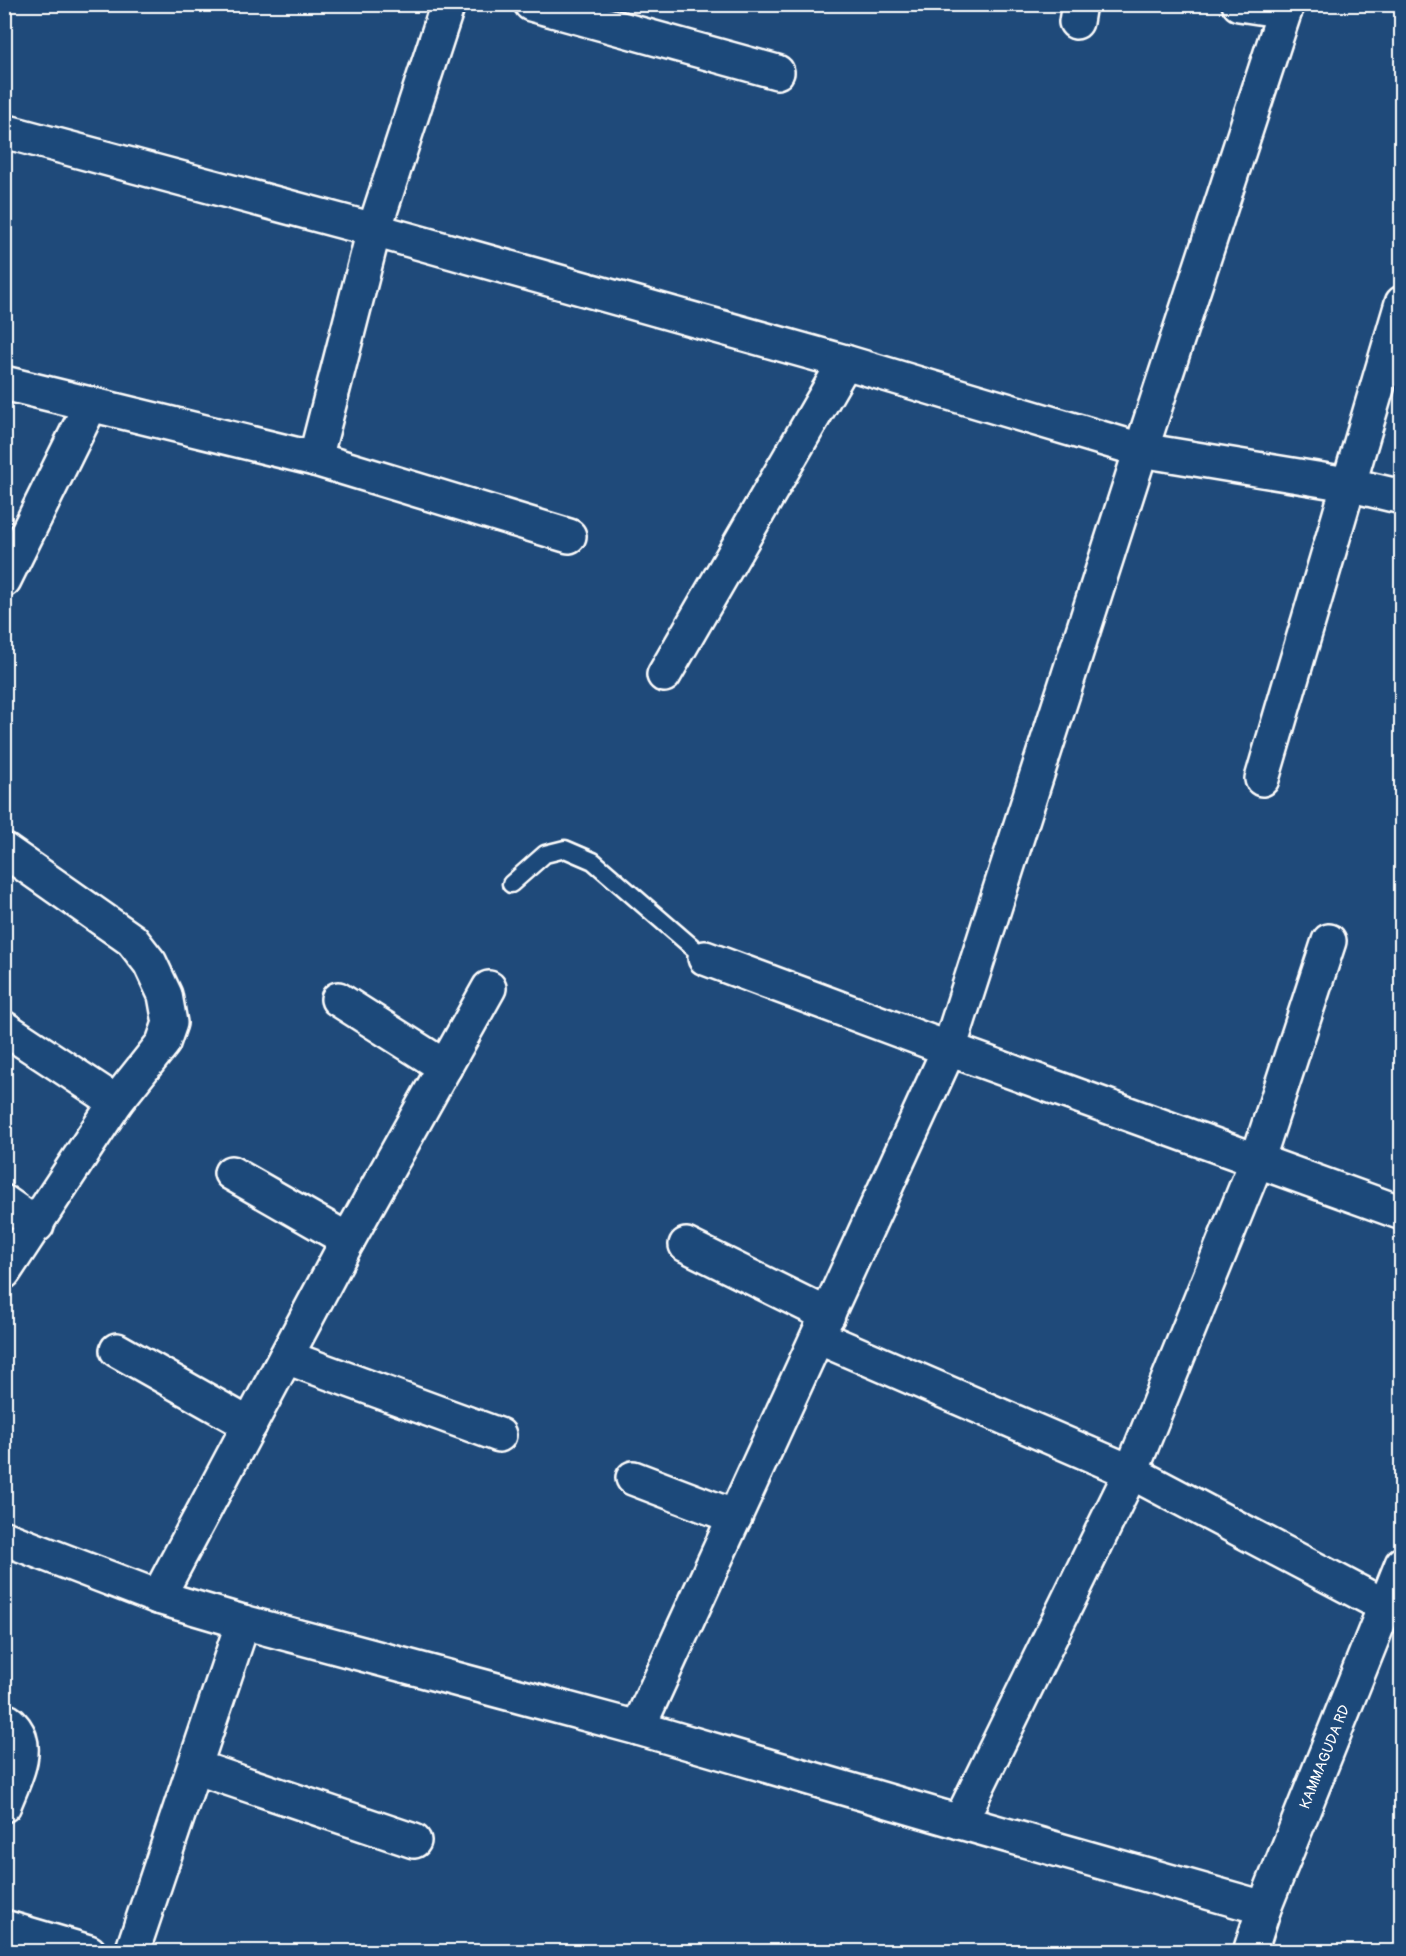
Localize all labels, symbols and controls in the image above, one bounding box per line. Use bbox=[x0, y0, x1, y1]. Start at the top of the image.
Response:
street label: KAMMAGUDA RD bbox=[1295, 1702, 1355, 1812]

